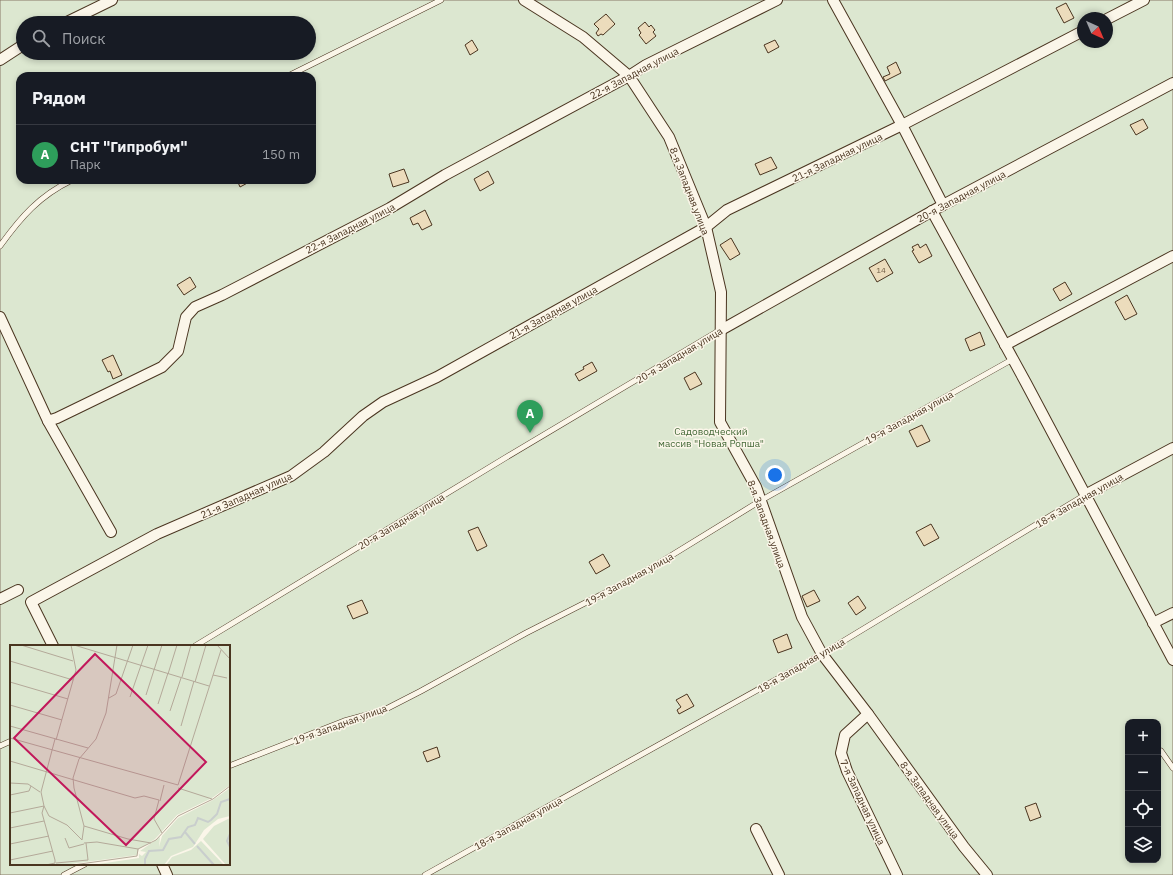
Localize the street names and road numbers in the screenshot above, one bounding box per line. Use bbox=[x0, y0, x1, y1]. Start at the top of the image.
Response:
street label: 22-я Западная улица bbox=[588, 44, 682, 102]
street label: 21-я Западная улица bbox=[790, 130, 885, 185]
street label: 8-я Западная улица bbox=[667, 145, 712, 237]
street label: 20-я Западная улица bbox=[915, 167, 1009, 225]
street label: 22-я Западная улица bbox=[303, 200, 398, 257]
street label: 21-я Западная улица bbox=[507, 282, 600, 342]
street label: 20-я Западная улица bbox=[634, 324, 726, 386]
street label: 19-я Западная улица bbox=[863, 387, 956, 447]
street label: 21-я Западная улица bbox=[198, 469, 295, 522]
street label: 18-я Западная улица bbox=[1033, 470, 1126, 531]
street label: 8-я Западная улица bbox=[745, 478, 789, 571]
street label: 20-я Западная улица bbox=[356, 490, 448, 552]
street label: 19-я Западная улица bbox=[583, 549, 676, 609]
street label: 18-я Западная улица bbox=[755, 635, 848, 696]
street label: 19-я Западная улица bbox=[291, 701, 389, 747]
street label: 7-я Западная улица bbox=[837, 757, 888, 848]
street label: 8-я Западная улица bbox=[897, 759, 963, 842]
street label: 18-я Западная улица bbox=[472, 793, 565, 853]

